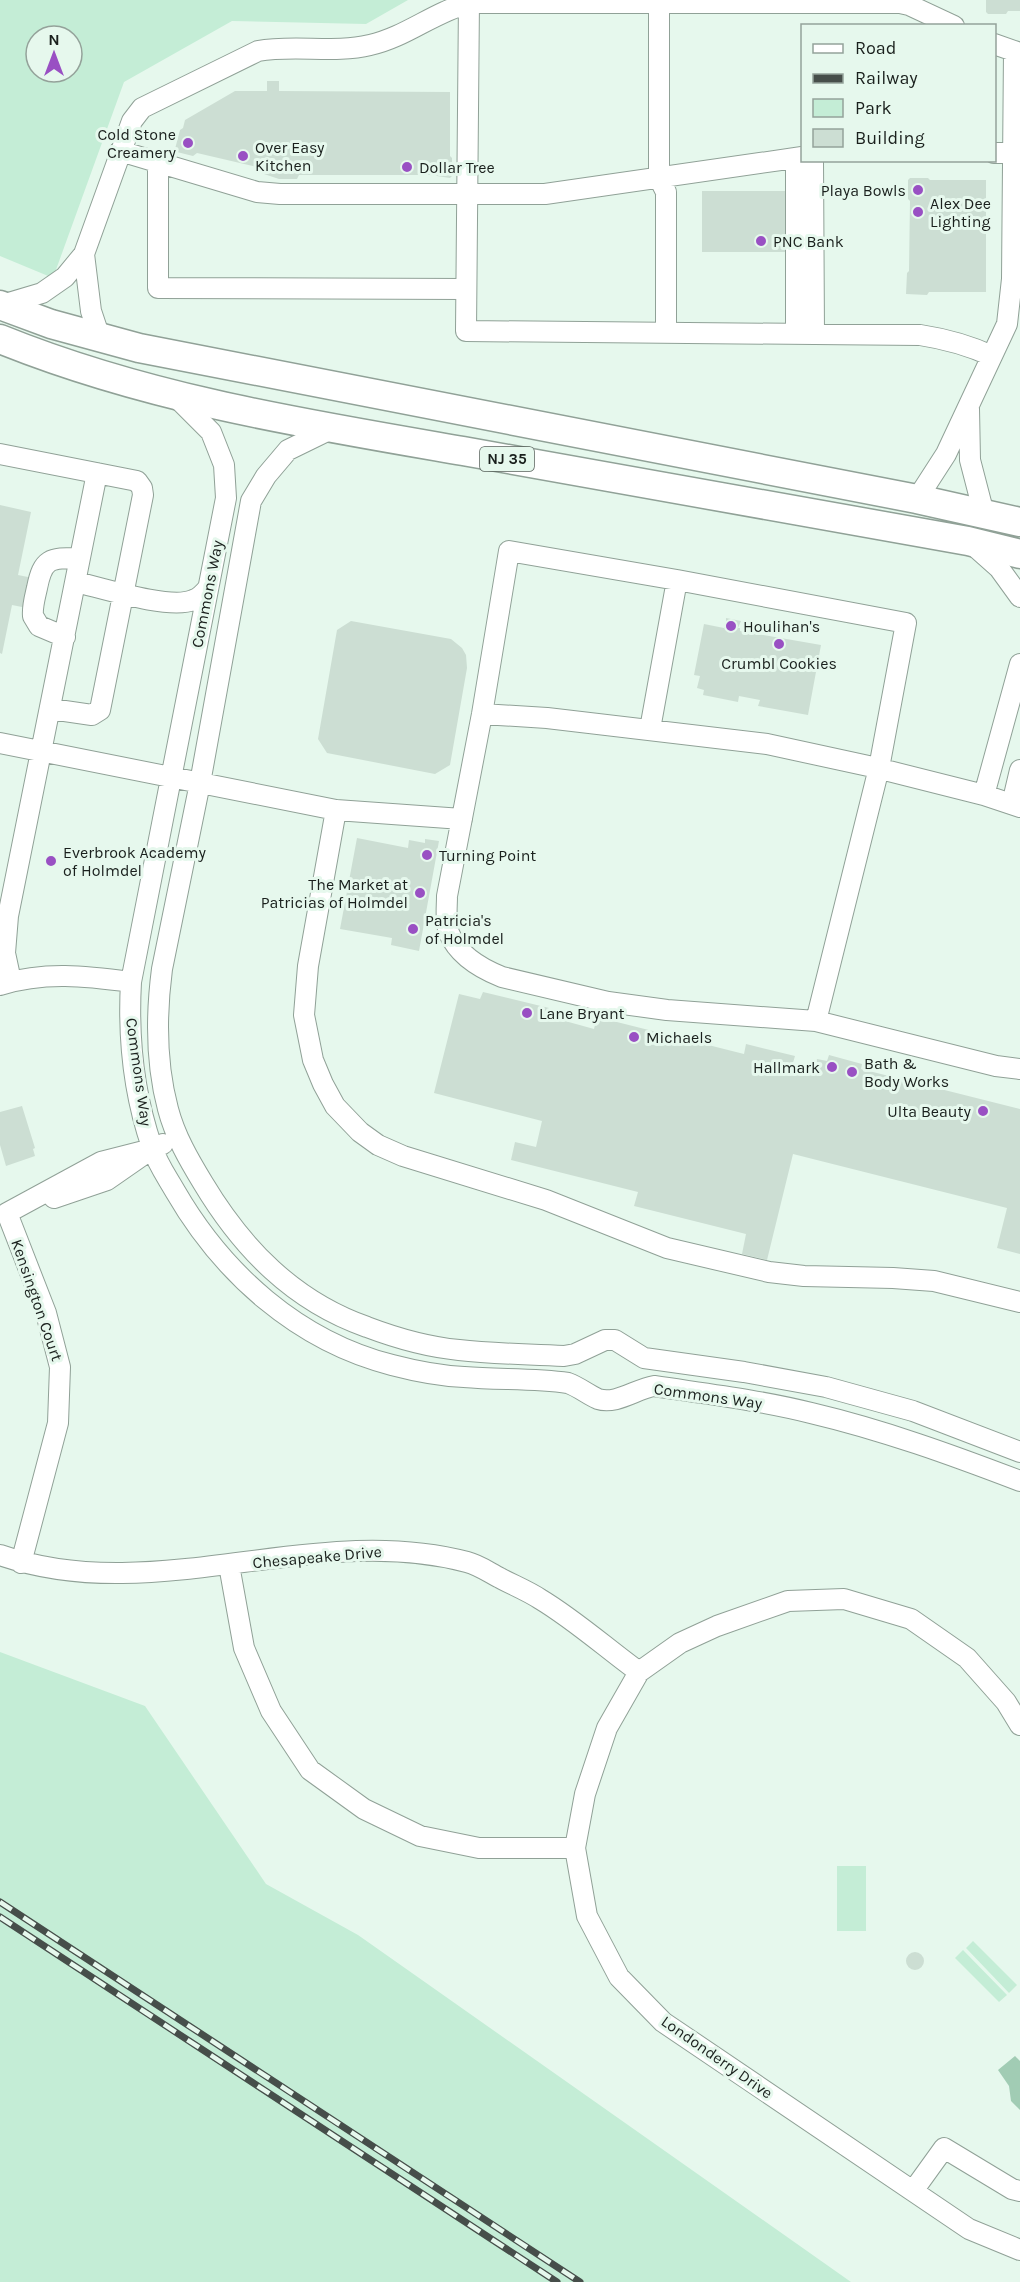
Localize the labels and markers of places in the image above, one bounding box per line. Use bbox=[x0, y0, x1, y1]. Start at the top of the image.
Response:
place label: Cold Stone Creamery bbox=[97, 125, 177, 162]
marker: Cold Stone Creamery bbox=[181, 136, 195, 150]
place label: Over Easy Kitchen bbox=[255, 138, 325, 175]
marker: Over Easy Kitchen bbox=[236, 149, 250, 163]
place label: Dollar Tree bbox=[419, 158, 495, 177]
marker: Dollar Tree bbox=[400, 160, 414, 174]
place label: Playa Bowls bbox=[821, 181, 906, 200]
marker: Playa Bowls bbox=[911, 183, 925, 197]
place label: Alex Dee Lighting bbox=[930, 194, 991, 231]
marker: Alex Dee Lighting bbox=[911, 205, 925, 219]
place label: PNC Bank bbox=[773, 232, 844, 251]
marker: PNC Bank bbox=[754, 234, 768, 248]
place label: Houlihan's bbox=[743, 617, 820, 636]
marker: Houlihan's bbox=[724, 619, 738, 633]
marker: Crumbl Cookies bbox=[772, 637, 786, 651]
place label: Crumbl Cookies bbox=[721, 654, 837, 673]
place label: Everbrook Academy of Holmdel bbox=[63, 843, 207, 880]
place label: Turning Point bbox=[439, 846, 536, 865]
marker: Turning Point bbox=[420, 848, 434, 862]
marker: Everbrook Academy of Holmdel bbox=[44, 854, 58, 868]
place label: The Market at Patricias of Holmdel bbox=[261, 875, 408, 912]
marker: The Market at Patricias of Holmdel bbox=[413, 886, 427, 900]
place label: Patricia's of Holmdel bbox=[425, 911, 504, 948]
marker: Patricia's of Holmdel bbox=[406, 922, 420, 936]
place label: Lane Bryant bbox=[539, 1004, 625, 1023]
marker: Lane Bryant bbox=[520, 1006, 534, 1020]
place label: Michaels bbox=[646, 1028, 712, 1047]
marker: Michaels bbox=[627, 1030, 641, 1044]
place label: Bath & Body Works bbox=[864, 1054, 949, 1091]
place label: Hallmark bbox=[753, 1058, 820, 1077]
marker: Hallmark bbox=[825, 1060, 839, 1074]
marker: Bath & Body Works bbox=[845, 1065, 859, 1079]
place label: Ulta Beauty bbox=[887, 1102, 972, 1121]
marker: Ulta Beauty bbox=[976, 1104, 990, 1118]

